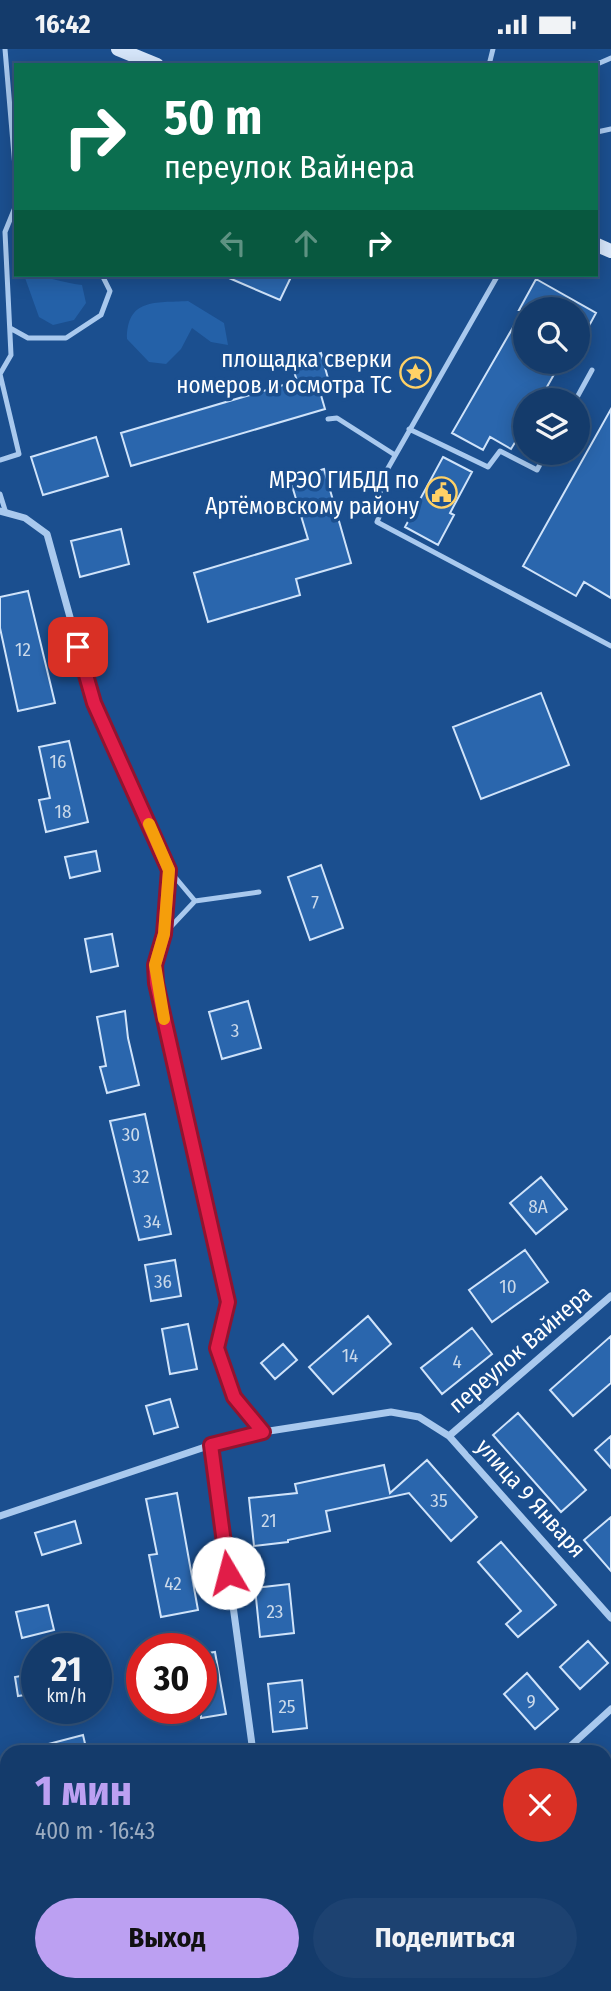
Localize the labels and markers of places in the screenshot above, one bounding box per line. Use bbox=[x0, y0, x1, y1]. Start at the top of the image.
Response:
place label: площадка сверки номеров и осмотра ТС bbox=[176, 345, 392, 399]
place icon: площадка сверки номеров и осмотра ТС bbox=[398, 355, 432, 389]
place label: МРЭО ГИБДД по Артёмовскому району bbox=[205, 466, 420, 520]
public building icon: МРЭО ГИБДД по Артёмовскому району bbox=[425, 476, 459, 510]
pin bbox=[48, 617, 108, 677]

